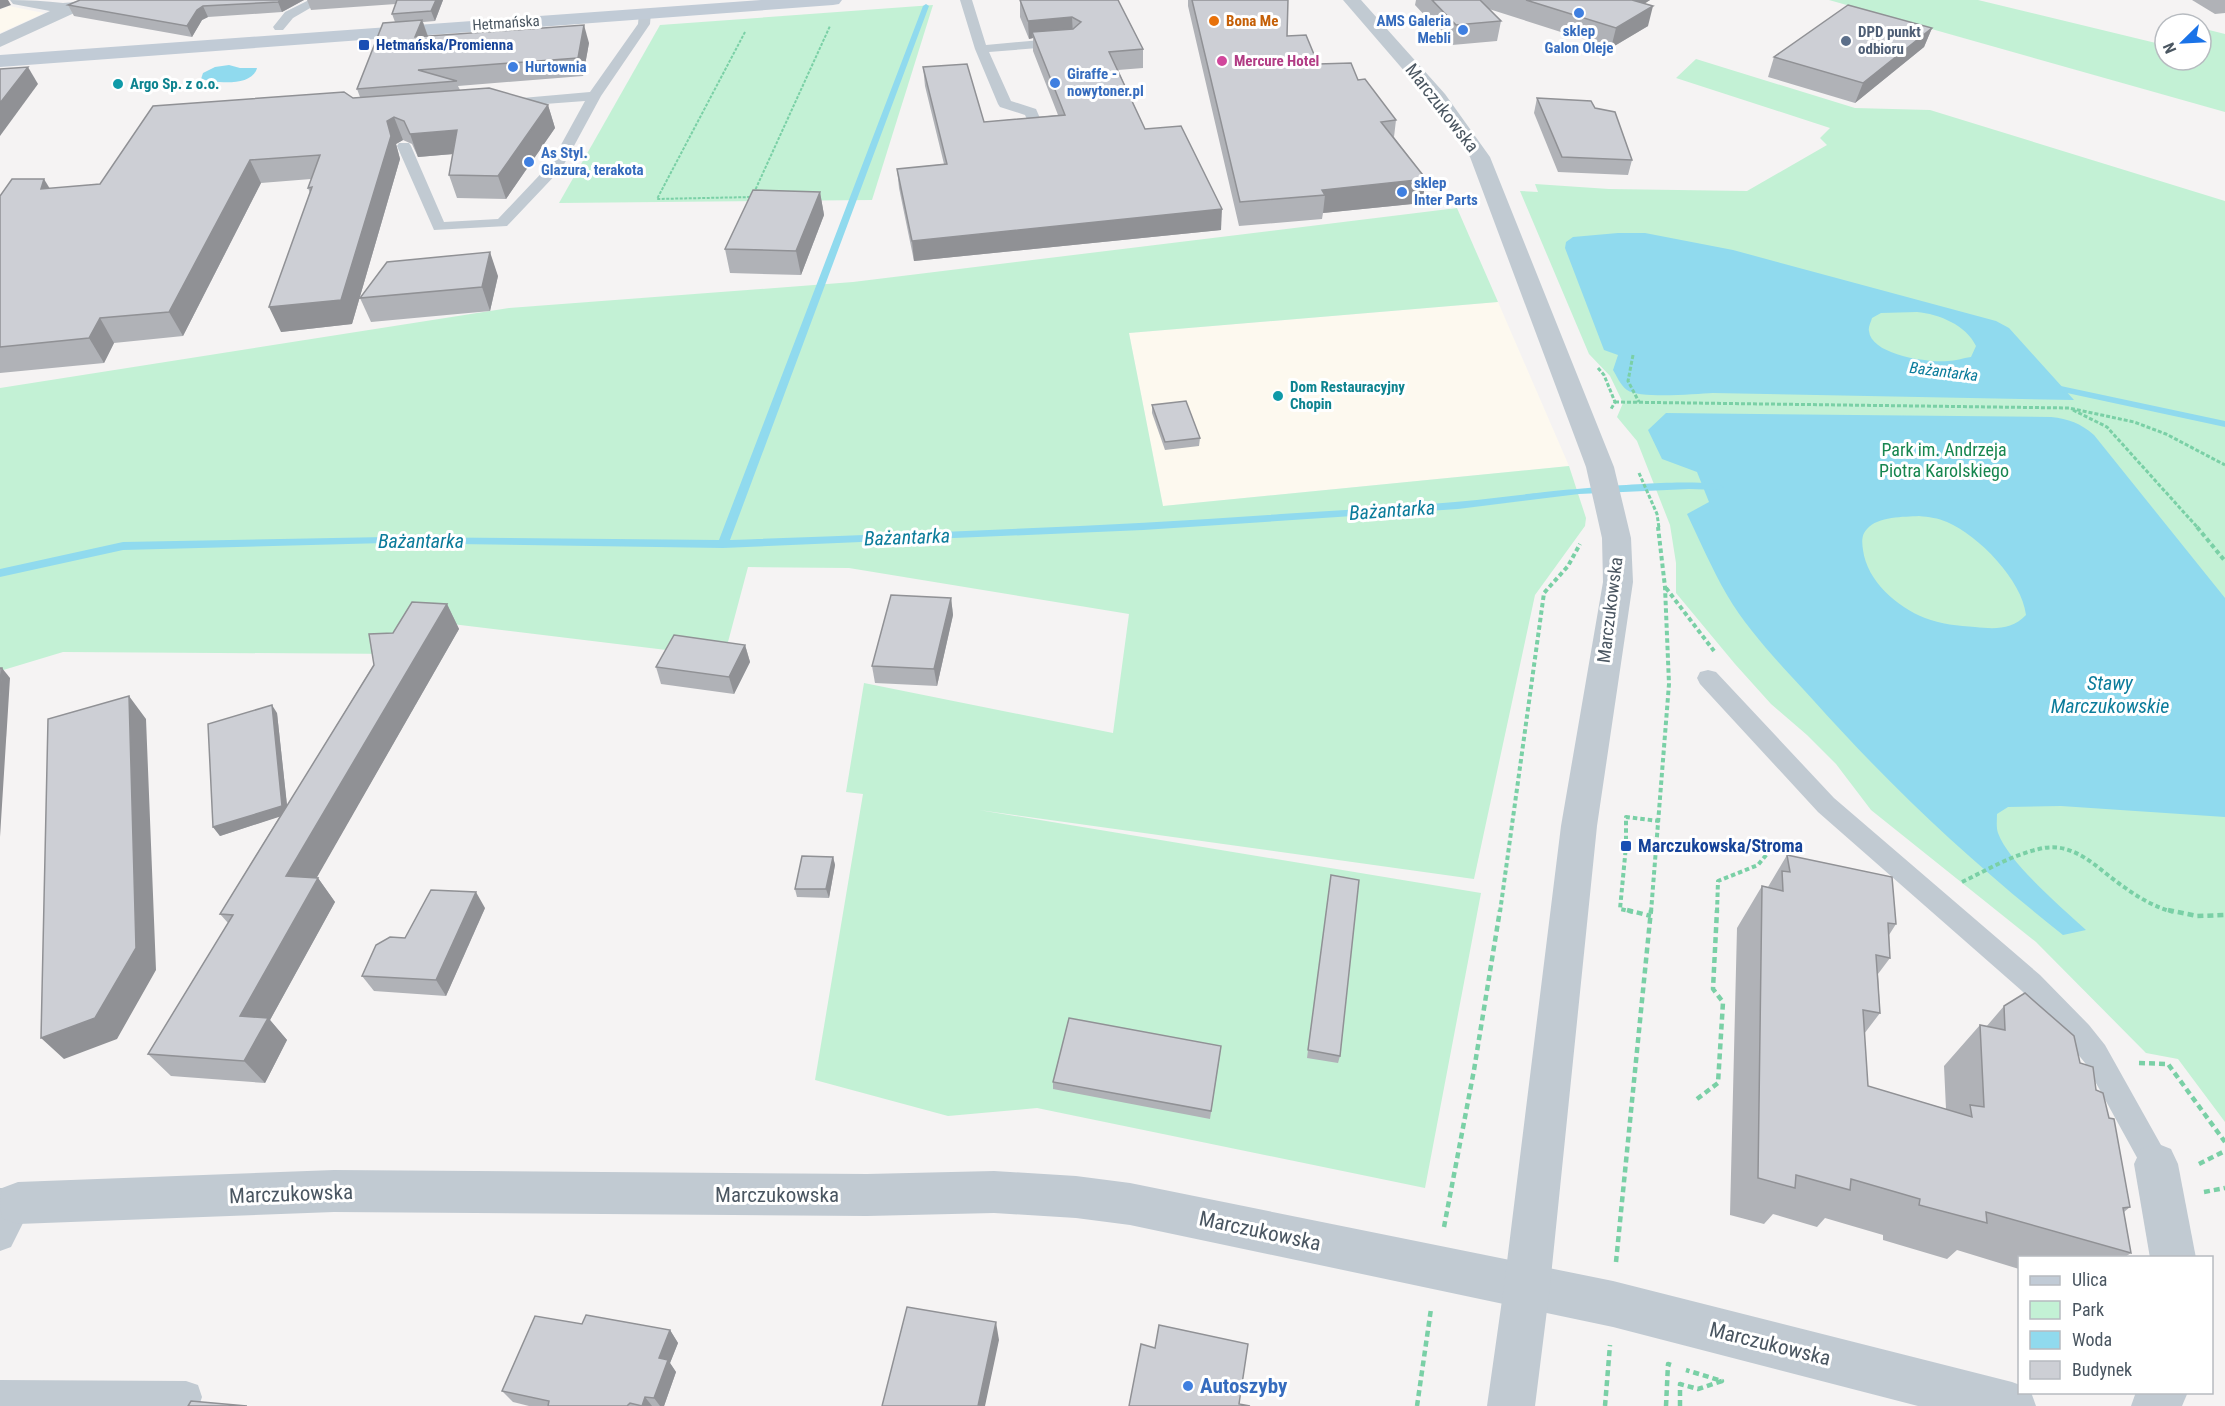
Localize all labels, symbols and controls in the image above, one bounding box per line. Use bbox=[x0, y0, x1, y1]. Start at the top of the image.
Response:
marker: sklep Galon Oleje bbox=[1572, 6, 1586, 20]
street label: Hetmańska bbox=[472, 12, 540, 34]
place label: Bona Me bbox=[1226, 12, 1278, 30]
place label: AMS Galeria Mebli bbox=[1376, 12, 1451, 47]
north arrow bbox=[2153, 12, 2213, 72]
marker: Bona Me bbox=[1207, 14, 1221, 28]
place label: sklep Galon Oleje bbox=[1545, 22, 1613, 57]
marker: AMS Galeria Mebli bbox=[1456, 23, 1470, 37]
place label: DPD punkt odbioru bbox=[1858, 23, 1921, 58]
marker: DPD punkt odbioru bbox=[1839, 34, 1853, 48]
place label: Hetmańska/Promienna bbox=[376, 36, 513, 54]
marker: Hetmańska/Promienna bbox=[357, 38, 371, 52]
text: N bbox=[2159, 40, 2180, 56]
place label: Mercure Hotel bbox=[1234, 52, 1319, 70]
marker: Mercure Hotel bbox=[1215, 54, 1229, 68]
place label: Hurtownia bbox=[525, 58, 587, 76]
street label: Marczukowska bbox=[1401, 59, 1483, 156]
marker: Hurtownia bbox=[506, 60, 520, 74]
place label: Giraffe - nowytoner.pl bbox=[1067, 65, 1144, 100]
place label: Argo Sp. z o.o. bbox=[130, 75, 219, 93]
marker: Giraffe - nowytoner.pl bbox=[1048, 76, 1062, 90]
marker: Argo Sp. z o.o. bbox=[111, 77, 125, 91]
place label: As Styl. Glazura, terakota bbox=[541, 144, 644, 179]
marker: As Styl. Glazura, terakota bbox=[522, 155, 536, 169]
place label: sklep Inter Parts bbox=[1414, 174, 1478, 209]
marker: sklep Inter Parts bbox=[1395, 185, 1409, 199]
water label: Bażantarka bbox=[1909, 358, 1979, 385]
place label: Dom Restauracyjny Chopin bbox=[1290, 378, 1405, 413]
marker: Dom Restauracyjny Chopin bbox=[1271, 389, 1285, 403]
park label: Park im. Andrzeja Piotra Karolskiego bbox=[1879, 439, 2009, 481]
water label: Bażantarka bbox=[1348, 495, 1436, 525]
water label: Bażantarka bbox=[864, 524, 950, 550]
water label: Bażantarka bbox=[378, 529, 464, 553]
street label: Marczukowska bbox=[1593, 556, 1626, 664]
water label: Stawy Marczukowskie bbox=[2051, 671, 2169, 718]
place label: Marczukowska/Stroma bbox=[1638, 835, 1803, 856]
marker: Marczukowska/Stroma bbox=[1619, 839, 1633, 853]
street label: Marczukowska bbox=[229, 1180, 353, 1208]
street label: Marczukowska bbox=[715, 1183, 839, 1207]
street label: Marczukowska bbox=[1197, 1206, 1323, 1256]
legend bbox=[2018, 1256, 2213, 1394]
text: Ulica bbox=[2072, 1269, 2107, 1290]
text: Park bbox=[2072, 1299, 2104, 1320]
street label: Marczukowska bbox=[1707, 1317, 1833, 1371]
text: Woda bbox=[2072, 1329, 2112, 1350]
text: Budynek bbox=[2072, 1359, 2132, 1380]
place label: Autoszyby bbox=[1200, 1374, 1288, 1398]
marker: Autoszyby bbox=[1181, 1379, 1195, 1393]

